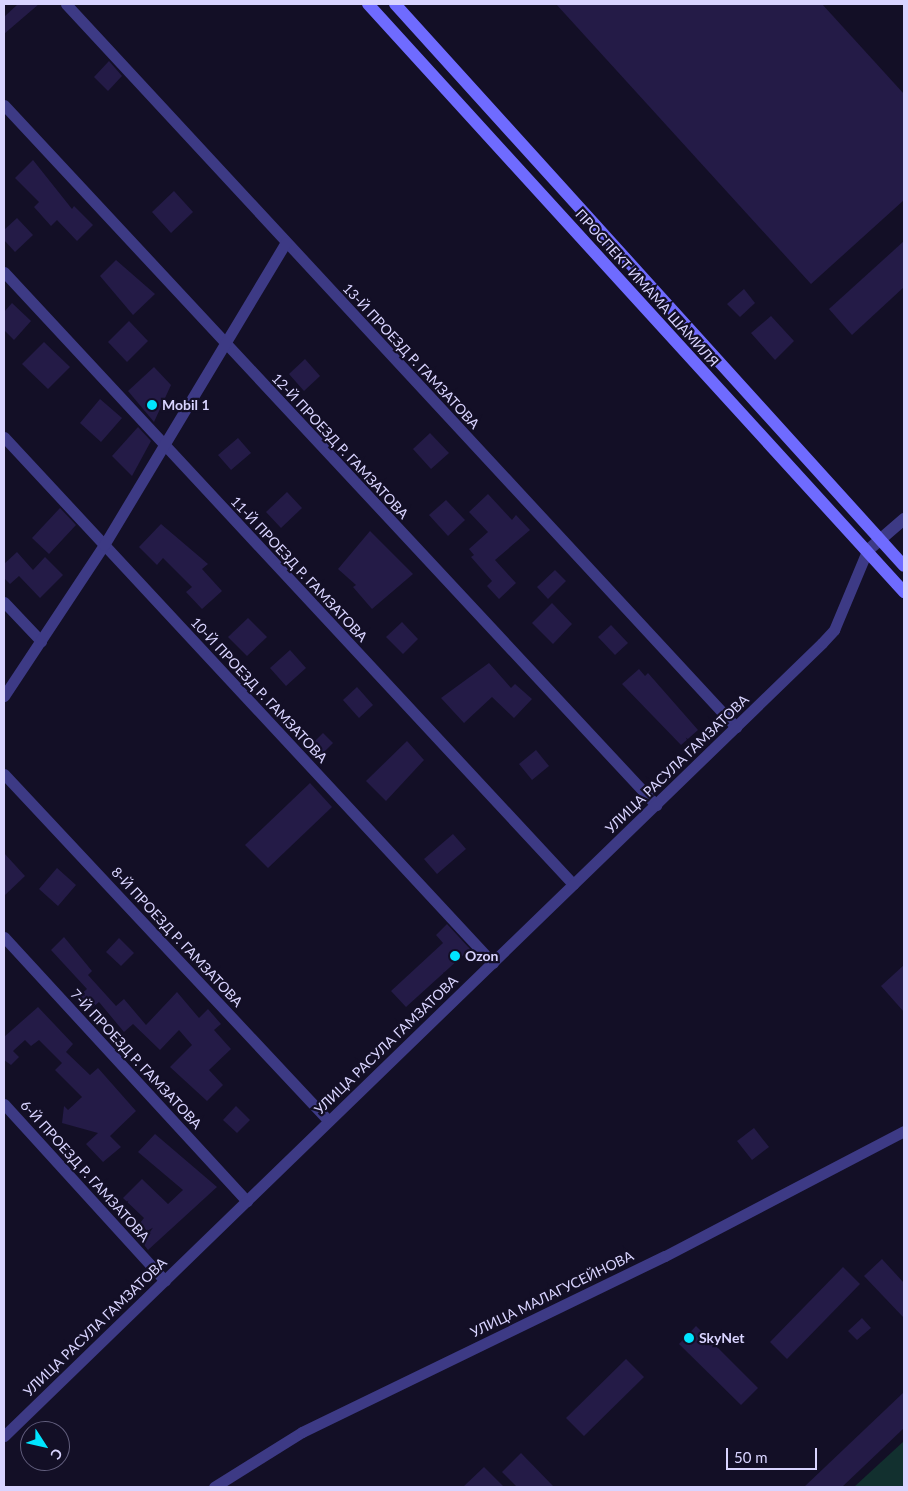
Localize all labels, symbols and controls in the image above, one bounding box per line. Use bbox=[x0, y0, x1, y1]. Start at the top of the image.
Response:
street label: ПРОСПЕКТ ИМАМА ШАМИЛЯ bbox=[572, 206, 722, 370]
street label: 13-Й ПРОЕЗД Р. ГАМЗАТОВА bbox=[339, 280, 483, 432]
street label: 12-Й ПРОЕЗД Р. ГАМЗАТОВА bbox=[268, 370, 412, 522]
place label: Mobil 1 bbox=[162, 397, 210, 413]
marker: Mobil 1 bbox=[146, 399, 158, 411]
street label: 11-Й ПРОЕЗД Р. ГАМЗАТОВА bbox=[227, 493, 371, 645]
street label: 10-Й ПРОЕЗД Р. ГАМЗАТОВА bbox=[187, 614, 331, 766]
street label: УЛИЦА РАСУЛА ГАМЗАТОВА bbox=[602, 691, 752, 837]
street label: 8-Й ПРОЕЗД Р. ГАМЗАТОВА bbox=[108, 864, 246, 1010]
place label: Ozon bbox=[465, 948, 498, 964]
marker: Ozon bbox=[449, 950, 461, 962]
street label: УЛИЦА РАСУЛА ГАМЗАТОВА bbox=[311, 972, 461, 1118]
street label: 7-Й ПРОЕЗД Р. ГАМЗАТОВА bbox=[67, 986, 205, 1132]
street label: 6-Й ПРОЕЗД Р. ГАМЗАТОВА bbox=[17, 1097, 153, 1245]
street label: УЛИЦА МАЛАГУСЕЙНОВА bbox=[468, 1247, 636, 1341]
street label: УЛИЦА РАСУЛА ГАМЗАТОВА bbox=[20, 1254, 170, 1400]
place label: SkyNet bbox=[699, 1330, 744, 1346]
marker: SkyNet bbox=[683, 1332, 695, 1344]
north arrow bbox=[20, 1421, 70, 1471]
scale bar bbox=[728, 1438, 819, 1470]
text: С bbox=[47, 1446, 67, 1463]
text: 50 m bbox=[734, 1448, 768, 1466]

